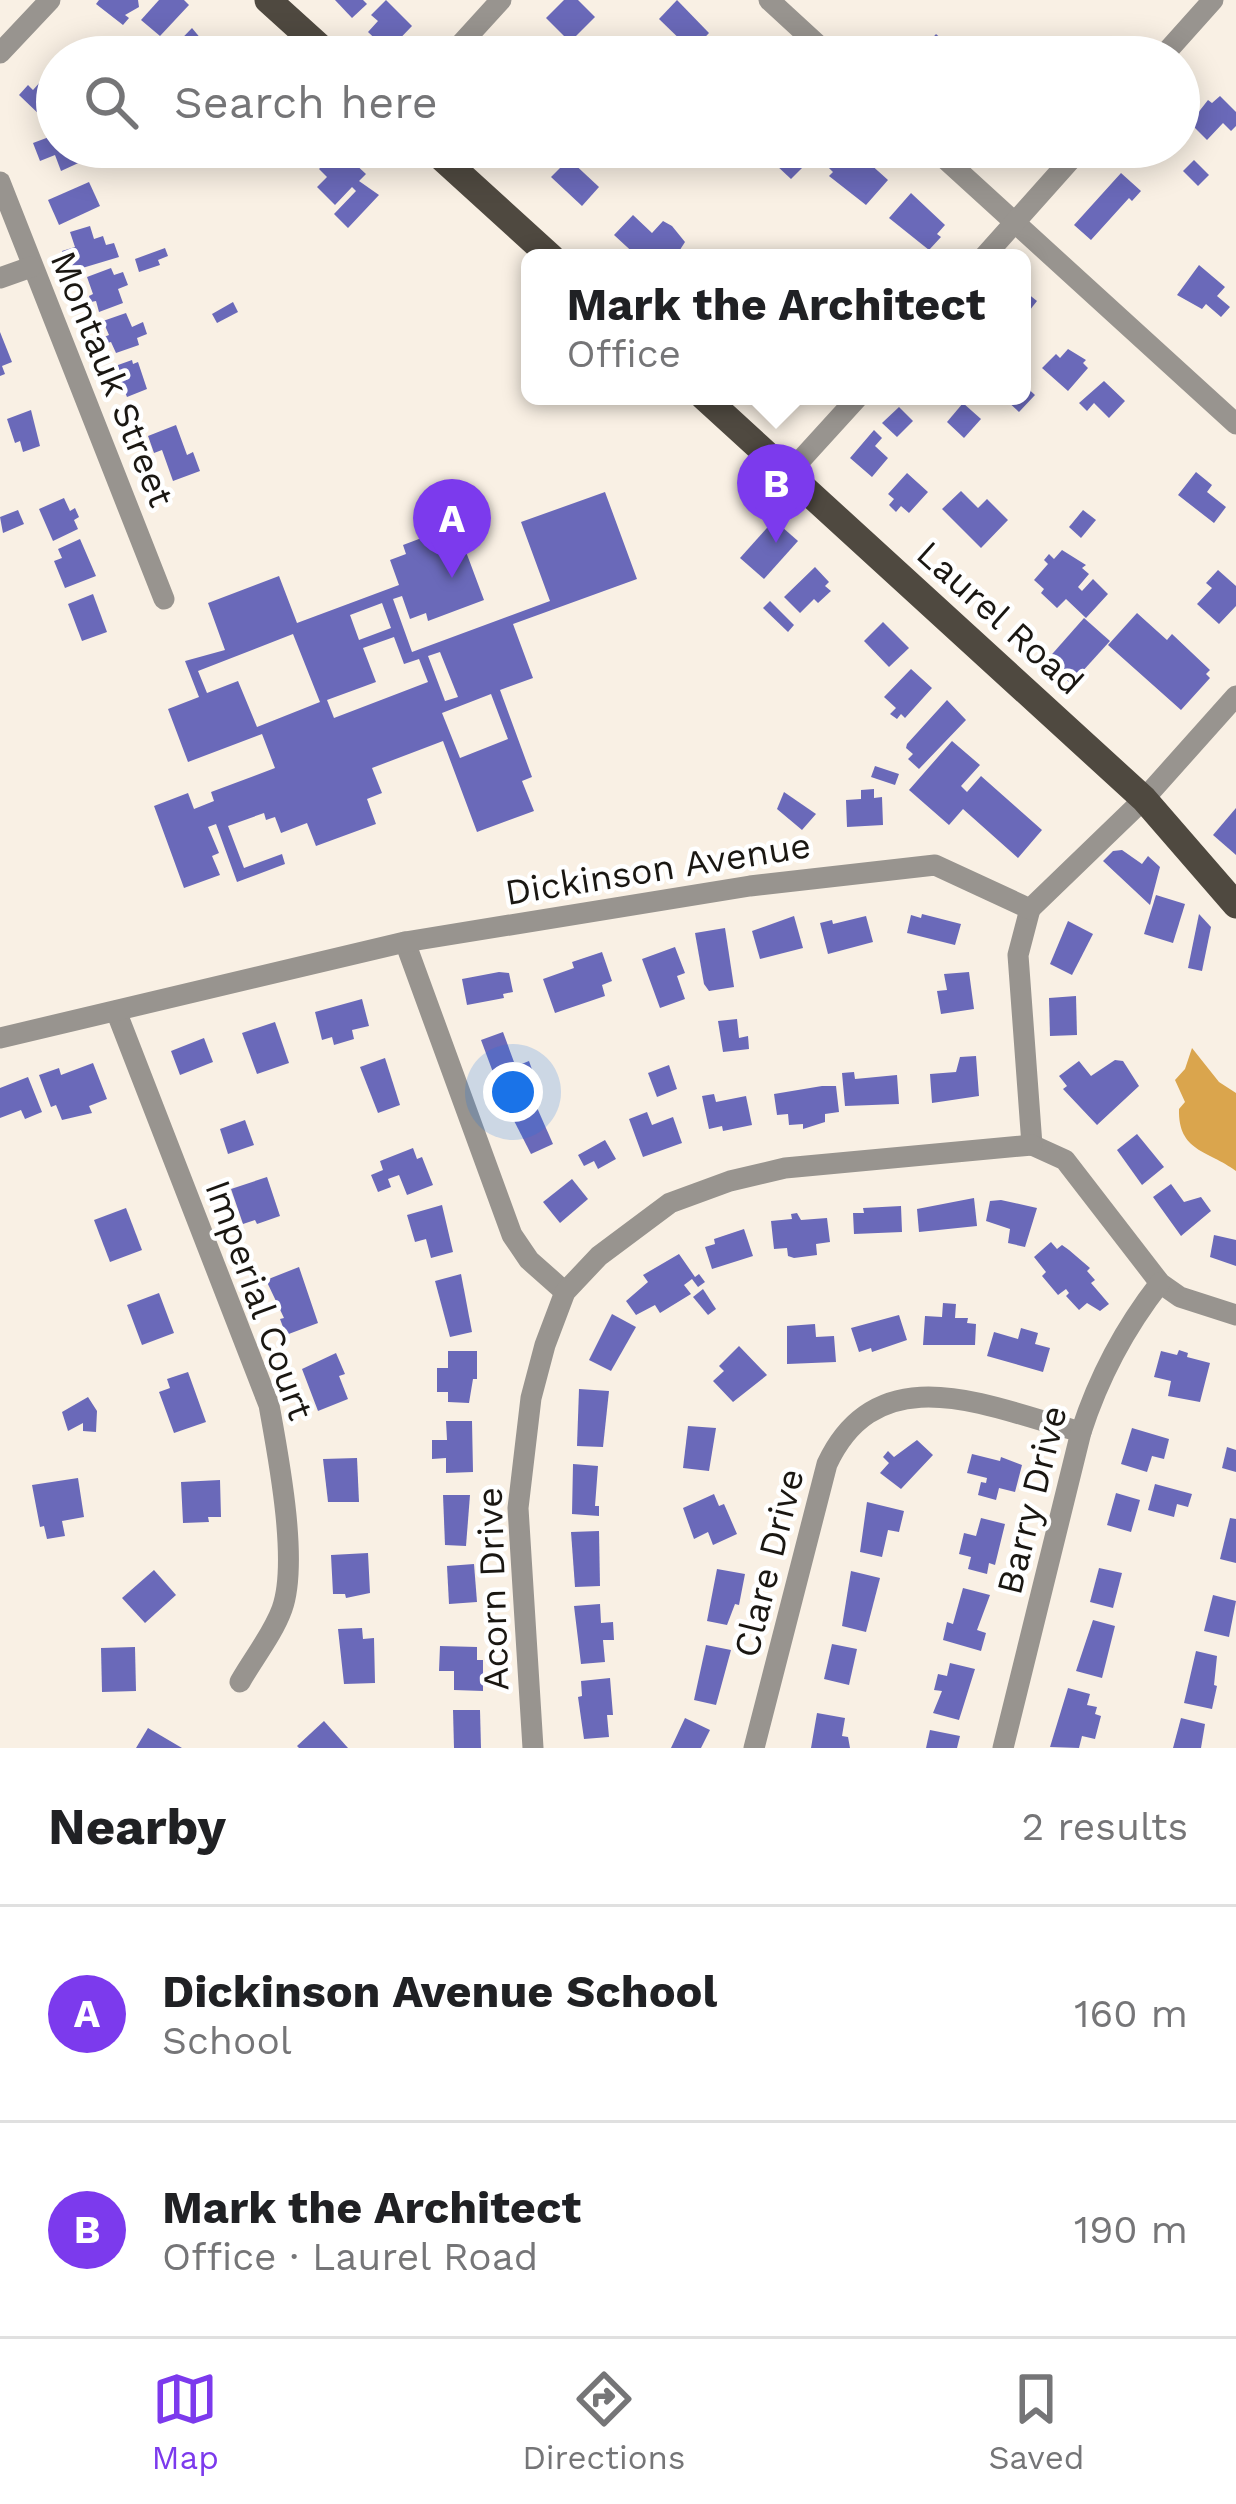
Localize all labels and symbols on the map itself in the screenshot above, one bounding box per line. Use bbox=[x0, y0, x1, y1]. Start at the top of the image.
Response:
street label: Montauk Street bbox=[42, 245, 182, 513]
pin: B bbox=[737, 444, 815, 543]
pin: A bbox=[413, 479, 491, 578]
street label: Laurel Road bbox=[908, 532, 1092, 704]
street label: Dickinson Avenue bbox=[502, 824, 814, 914]
your location bbox=[483, 1062, 543, 1122]
street label: Imperial Court bbox=[196, 1174, 322, 1426]
street label: Barry Drive bbox=[988, 1401, 1076, 1599]
street label: Clare Drive bbox=[725, 1464, 813, 1662]
street label: Acorn Drive bbox=[468, 1486, 518, 1692]

